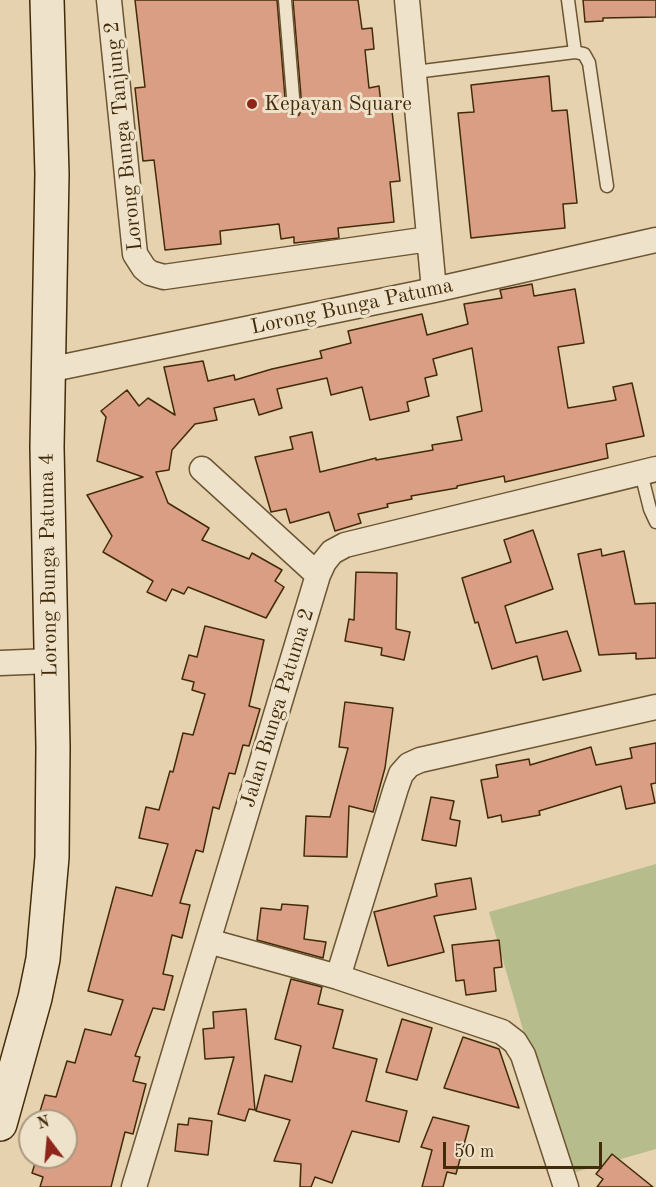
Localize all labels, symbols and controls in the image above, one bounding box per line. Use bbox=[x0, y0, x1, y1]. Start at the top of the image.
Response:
street label: Lorong Bunga Tanjung 2 bbox=[99, 20, 149, 252]
place label: Kepayan Square bbox=[264, 91, 412, 117]
marker: Kepayan Square bbox=[245, 97, 259, 111]
street label: Lorong Bunga Patuma bbox=[249, 273, 455, 341]
street label: Lorong Bunga Patuma 4 bbox=[34, 453, 64, 677]
street label: Jalan Bunga Patuma 2 bbox=[236, 605, 320, 811]
north arrow bbox=[18, 1109, 78, 1169]
text: N bbox=[35, 1114, 52, 1133]
scale bar bbox=[446, 1130, 605, 1168]
text: 50 m bbox=[454, 1143, 494, 1161]

